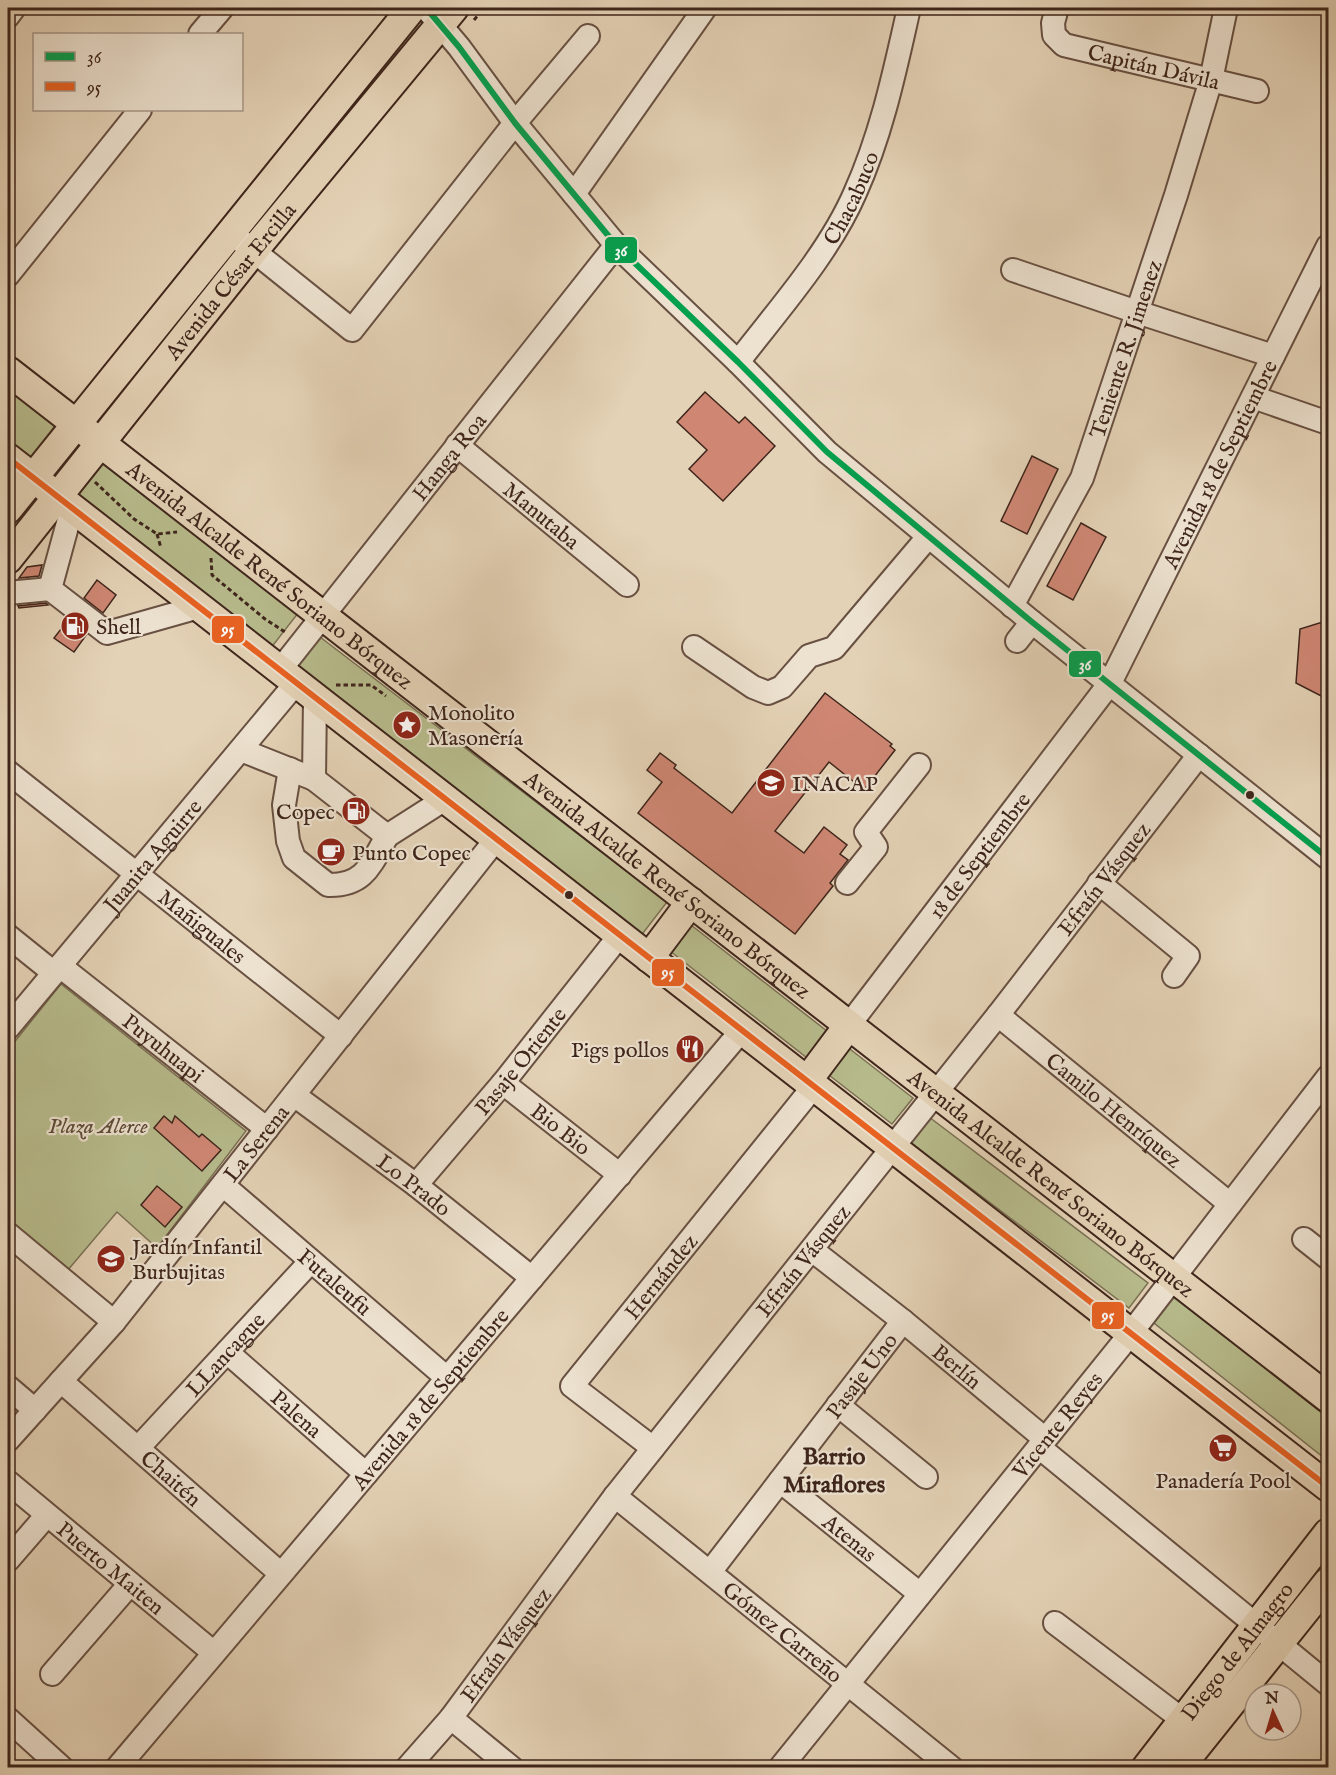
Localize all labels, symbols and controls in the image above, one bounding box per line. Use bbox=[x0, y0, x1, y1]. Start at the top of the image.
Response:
legend bbox=[33, 33, 243, 111]
street label: Capitán Dávila bbox=[1085, 39, 1223, 98]
text: 36 bbox=[87, 47, 102, 70]
text: 95 bbox=[86, 77, 102, 100]
street label: Chacabuco bbox=[818, 148, 886, 251]
street label: Avenida César Ercilla bbox=[159, 197, 304, 367]
line badge: 36 bbox=[604, 236, 638, 264]
text: 36 bbox=[615, 242, 629, 262]
street label: Teniente R. Jimenez bbox=[1084, 257, 1169, 442]
street label: Avenida 18 de Septiembre bbox=[1157, 356, 1285, 575]
street label: Hanga Roa bbox=[407, 408, 494, 508]
street label: Avenida Alcalde René Soriano Bórquez bbox=[119, 456, 418, 697]
street label: Manutaba bbox=[496, 477, 585, 557]
fuel station icon: Shell bbox=[59, 610, 91, 642]
place label: Shell bbox=[96, 614, 141, 642]
line badge: 95 bbox=[211, 615, 245, 644]
text: 95 bbox=[221, 621, 235, 641]
line badge: 36 bbox=[1068, 650, 1102, 678]
text: 36 bbox=[1079, 656, 1093, 676]
place label: Monolito Masonería bbox=[428, 700, 523, 753]
place icon: Monolito Masonería bbox=[391, 709, 423, 741]
street label: Avenida Alcalde René Soriano Bórquez bbox=[517, 765, 816, 1006]
school or university icon: INACAP bbox=[755, 767, 787, 799]
place label: INACAP bbox=[792, 771, 878, 799]
street label: 18 de Septiembre bbox=[923, 787, 1038, 925]
unlabelled marker bbox=[1244, 789, 1256, 801]
street label: Juanita Aguirre bbox=[96, 794, 209, 921]
fuel station icon: Copec bbox=[340, 795, 372, 827]
place label: Copec bbox=[276, 799, 335, 827]
street label: Efraín Vásquez bbox=[1052, 817, 1158, 942]
cafe icon: Punto Copec bbox=[315, 836, 347, 868]
place label: Punto Copec bbox=[352, 840, 471, 868]
street label: Mañiguales bbox=[151, 884, 251, 971]
unlabelled marker bbox=[563, 889, 575, 901]
line badge: 95 bbox=[651, 958, 685, 987]
text: 95 bbox=[661, 964, 675, 984]
street label: Pasaje Oriente bbox=[469, 1002, 574, 1122]
street label: Puyuhuapi bbox=[116, 1008, 209, 1090]
restaurant icon: Pigs pollos bbox=[674, 1033, 706, 1065]
place label: Pigs pollos bbox=[571, 1037, 669, 1065]
street label: Camilo Henríquez bbox=[1039, 1047, 1187, 1175]
street label: Avenida Alcalde René Soriano Bórquez bbox=[900, 1064, 1199, 1305]
street label: Bio Bio bbox=[524, 1098, 596, 1163]
street label: La Serena bbox=[218, 1099, 297, 1188]
park label: Plaza Alerce bbox=[48, 1113, 148, 1141]
street label: Lo Prado bbox=[370, 1149, 456, 1224]
street label: Efraín Vásquez bbox=[751, 1200, 858, 1323]
street label: Hernández bbox=[619, 1229, 705, 1326]
place label: Jardín Infantil Burbujitas bbox=[129, 1234, 262, 1287]
school or university icon: Jardín Infantil Burbujitas bbox=[95, 1243, 127, 1275]
street label: Futaleufu bbox=[291, 1243, 377, 1323]
line badge: 95 bbox=[1091, 1301, 1125, 1330]
street label: Avenida 18 de Septiembre bbox=[346, 1303, 516, 1497]
street label: LLancague bbox=[180, 1307, 272, 1403]
text: 95 bbox=[1101, 1307, 1115, 1327]
street label: Pasaje Uno bbox=[821, 1328, 905, 1425]
street label: Berlín bbox=[925, 1339, 987, 1397]
street label: Vicente Reyes bbox=[1006, 1367, 1110, 1486]
street label: Palena bbox=[264, 1385, 327, 1445]
supermarket icon: Panadería Pool bbox=[1207, 1432, 1239, 1464]
district label: Barrio Miraflores bbox=[783, 1442, 886, 1501]
street label: Chaitén bbox=[134, 1445, 207, 1514]
place label: Panadería Pool bbox=[1155, 1468, 1291, 1496]
street label: Atenas bbox=[815, 1508, 882, 1569]
street label: Puerto Maiten bbox=[50, 1516, 170, 1622]
street label: Gómez Carreño bbox=[716, 1576, 848, 1690]
street label: Diego de Almagro bbox=[1176, 1577, 1301, 1727]
street label: Efraín Vásquez bbox=[455, 1583, 559, 1709]
north arrow bbox=[1243, 1682, 1303, 1742]
text: N bbox=[1263, 1689, 1280, 1710]

